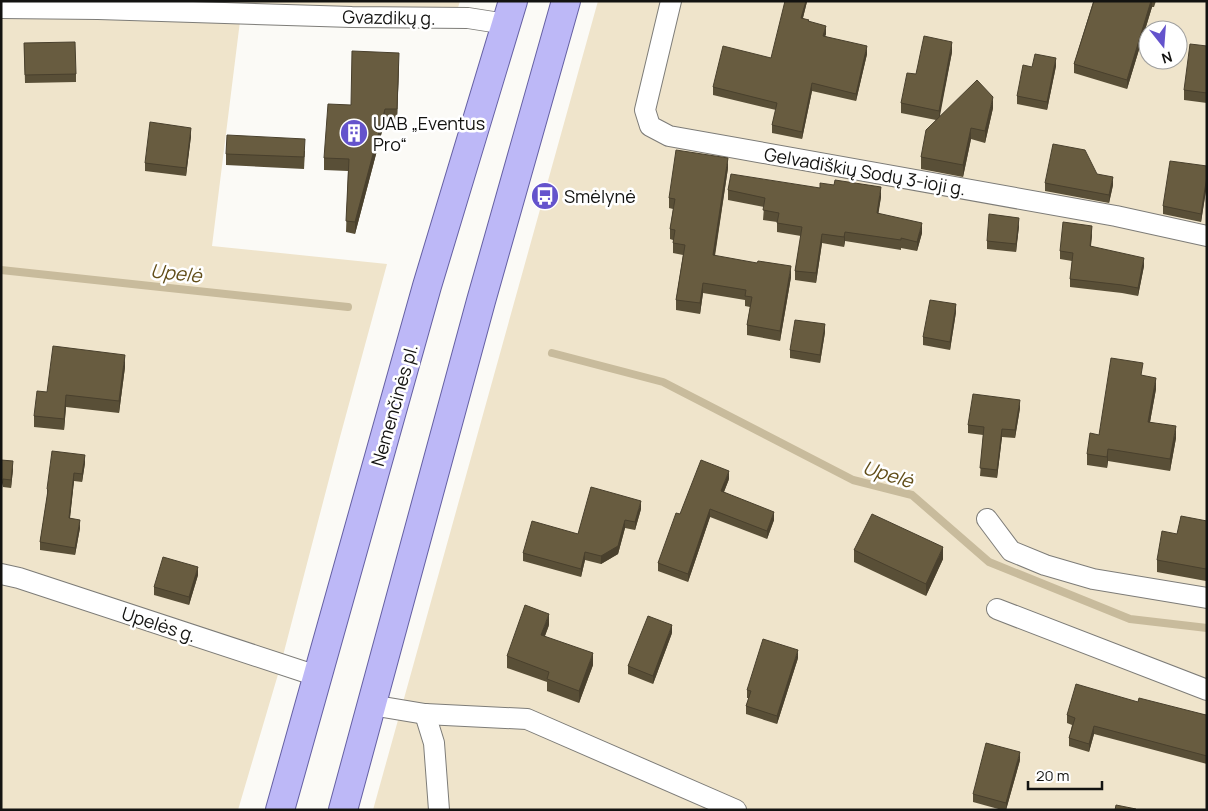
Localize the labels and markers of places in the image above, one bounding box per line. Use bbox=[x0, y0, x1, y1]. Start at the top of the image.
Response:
place label: UAB „Eventus Pro“ bbox=[373, 111, 485, 156]
building icon: UAB „Eventus Pro“ bbox=[339, 118, 369, 148]
bus stop icon: Smėlynė bbox=[530, 181, 560, 211]
place label: Smėlynė bbox=[564, 184, 636, 208]

